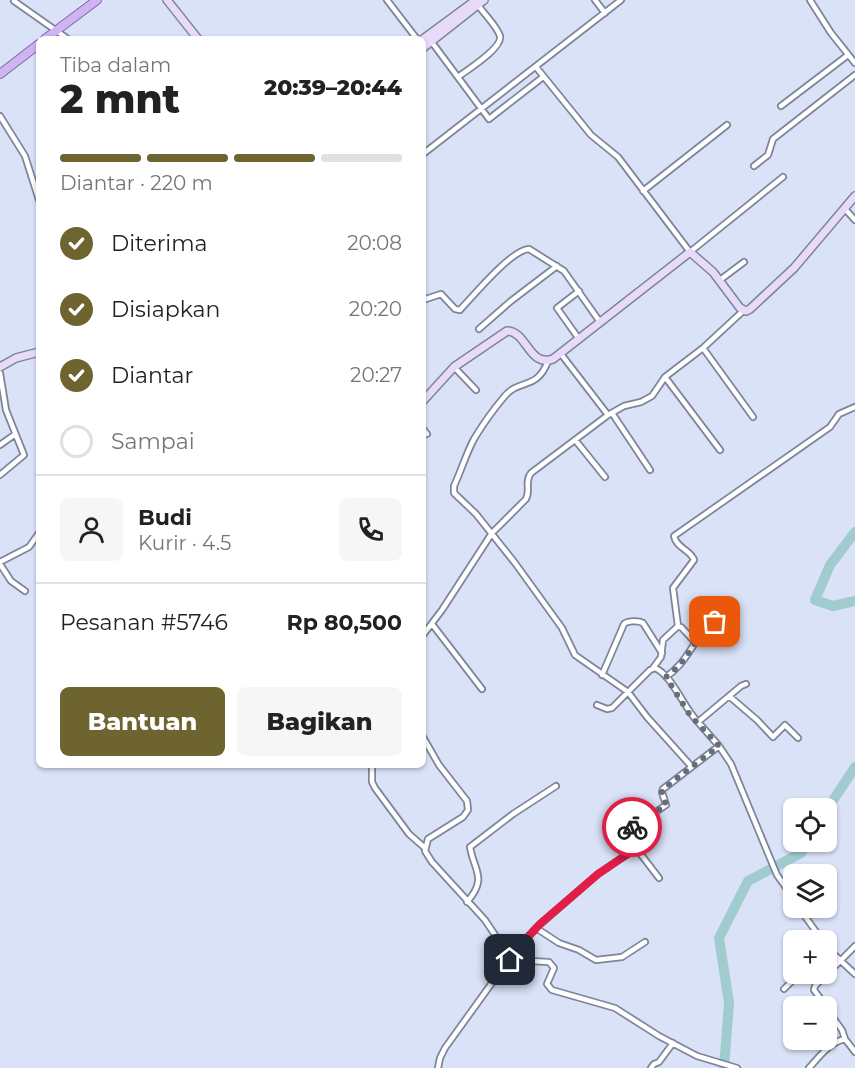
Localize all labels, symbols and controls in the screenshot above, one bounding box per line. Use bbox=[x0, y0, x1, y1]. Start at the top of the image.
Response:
text: Tiba dalam bbox=[60, 53, 171, 77]
text: 20:39–20:44 bbox=[264, 74, 402, 101]
text: 2 mnt bbox=[60, 75, 180, 123]
text: Diantar · 220 m bbox=[60, 171, 213, 195]
icon: check bbox=[60, 227, 93, 260]
text: Diterima bbox=[111, 230, 208, 257]
text: 20:08 bbox=[347, 231, 402, 255]
icon: check bbox=[60, 293, 93, 326]
text: Disiapkan bbox=[111, 296, 220, 323]
text: 20:20 bbox=[349, 297, 402, 321]
icon: check bbox=[60, 359, 93, 392]
text: Diantar bbox=[111, 362, 193, 389]
text: 20:27 bbox=[350, 363, 402, 387]
text: Sampai bbox=[111, 428, 195, 455]
button: person bbox=[60, 498, 123, 561]
button: phone bbox=[339, 498, 402, 561]
text: Budi bbox=[138, 504, 192, 531]
text: Kurir · 4.5 bbox=[138, 531, 231, 555]
pin bbox=[689, 596, 740, 647]
icon: bag bbox=[698, 605, 731, 638]
text: Pesanan #5746 bbox=[60, 609, 228, 636]
text: Rp 80,500 bbox=[287, 609, 402, 636]
button: Bantuan bbox=[60, 687, 225, 756]
button: Bagikan bbox=[237, 687, 402, 756]
courier bbox=[602, 797, 662, 857]
map controls bbox=[783, 798, 837, 1050]
button: locate bbox=[783, 798, 837, 852]
icon: bike bbox=[616, 811, 649, 844]
button: layers bbox=[783, 864, 837, 918]
button: + bbox=[783, 930, 837, 984]
pin bbox=[484, 934, 535, 985]
icon: home bbox=[493, 943, 526, 976]
button: − bbox=[783, 996, 837, 1050]

